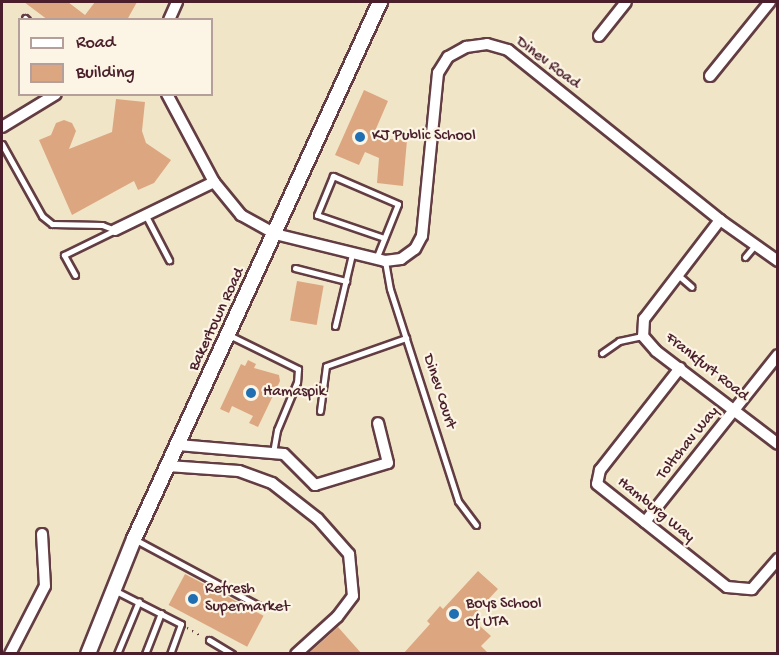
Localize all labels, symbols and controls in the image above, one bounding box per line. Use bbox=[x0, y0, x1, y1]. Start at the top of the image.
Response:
legend bbox=[18, 18, 213, 96]
text: Road bbox=[76, 33, 115, 54]
street label: Dinev Road bbox=[511, 34, 583, 94]
text: Building bbox=[76, 63, 135, 84]
place label: KJ Public School bbox=[372, 127, 476, 147]
marker: KJ Public School bbox=[353, 130, 367, 144]
street label: Bakertown Road bbox=[186, 265, 250, 375]
street label: Frankfurt Road bbox=[660, 329, 752, 407]
street label: Dinev Court bbox=[417, 352, 459, 432]
place label: Hamaspik bbox=[263, 383, 326, 403]
marker: Hamaspik bbox=[244, 386, 258, 400]
street label: Toltchav Way bbox=[654, 404, 724, 484]
street label: Hamburg Way bbox=[612, 474, 698, 548]
place label: Refresh Supermarket bbox=[205, 580, 290, 618]
marker: Refresh Supermarket bbox=[186, 592, 200, 606]
place label: Boys School of UTA bbox=[466, 595, 542, 633]
marker: Boys School of UTA bbox=[447, 607, 461, 621]

